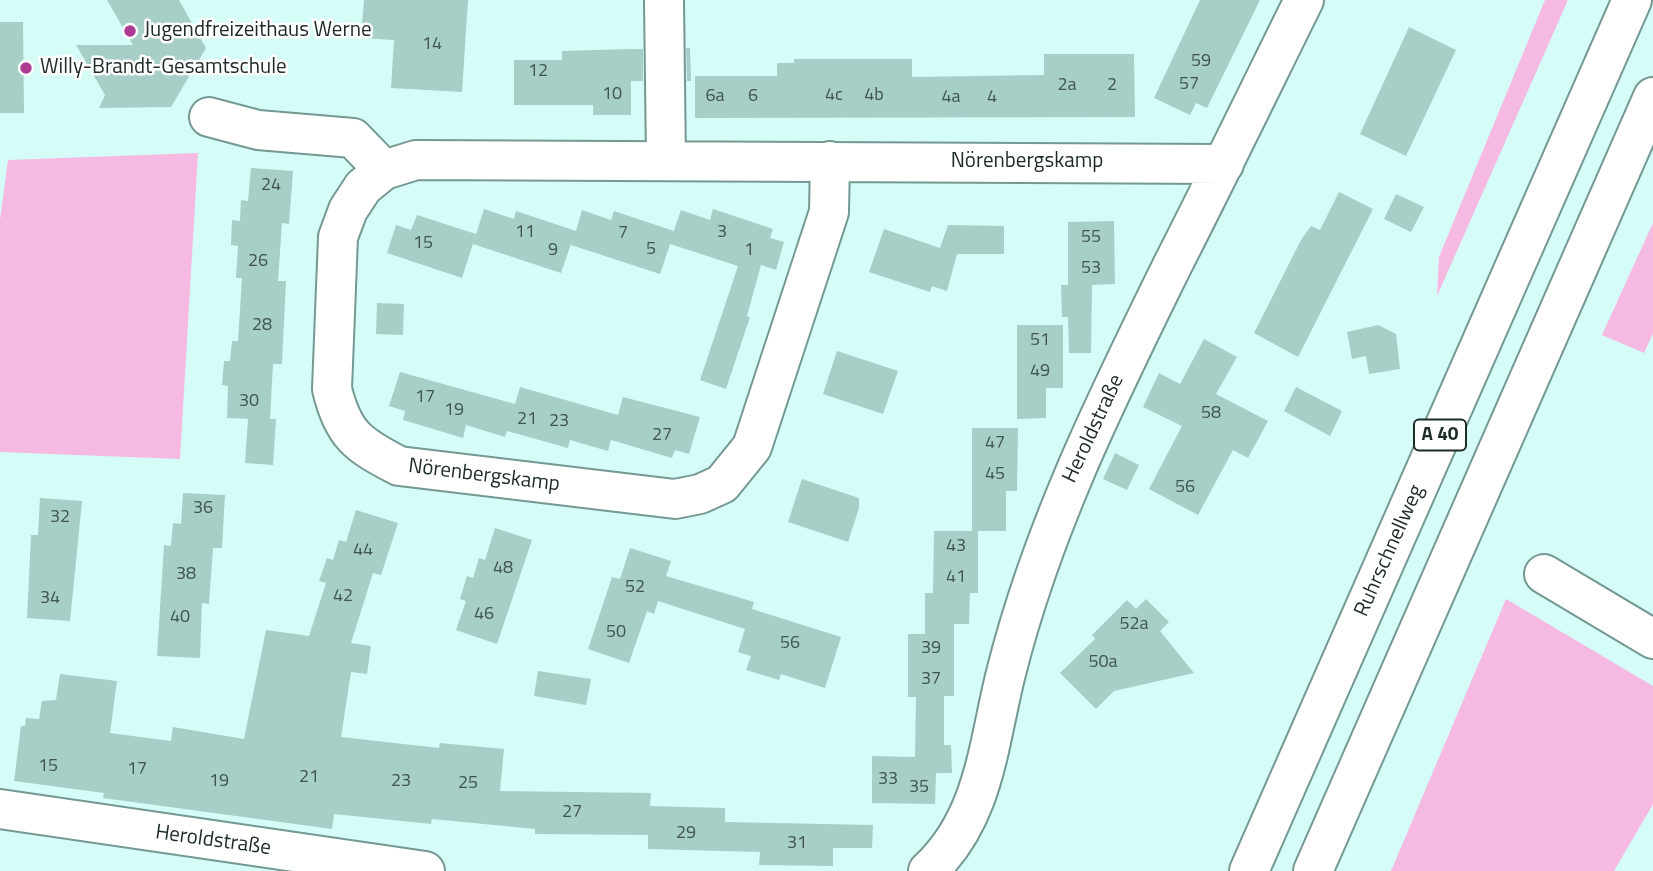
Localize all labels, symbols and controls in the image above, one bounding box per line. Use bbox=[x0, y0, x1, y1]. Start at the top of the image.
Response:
place label: Jugendfreizeithaus Werne bbox=[144, 18, 372, 44]
marker: Jugendfreizeithaus Werne bbox=[122, 23, 138, 39]
house number: 14 bbox=[422, 34, 442, 56]
house number: 59 bbox=[1191, 51, 1211, 73]
place label: Willy-Brandt-Gesamtschule bbox=[40, 55, 287, 81]
marker: Willy-Brandt-Gesamtschule bbox=[18, 60, 34, 76]
house number: 12 bbox=[528, 61, 548, 83]
house number: 57 bbox=[1179, 74, 1199, 96]
house number: 2a bbox=[1057, 75, 1077, 97]
house number: 2 bbox=[1107, 75, 1117, 97]
house number: 10 bbox=[602, 84, 622, 106]
house number: 4c bbox=[825, 85, 843, 107]
house number: 4b bbox=[864, 85, 884, 107]
house number: 6a bbox=[705, 86, 725, 108]
house number: 6 bbox=[748, 86, 758, 108]
house number: 4a bbox=[941, 87, 961, 109]
house number: 4 bbox=[987, 87, 997, 109]
street label: Nörenbergskamp bbox=[951, 149, 1103, 175]
house number: 24 bbox=[261, 175, 281, 197]
house number: 11 bbox=[515, 222, 535, 244]
house number: 3 bbox=[717, 222, 727, 244]
house number: 7 bbox=[618, 223, 628, 245]
house number: 55 bbox=[1081, 227, 1101, 249]
house number: 15 bbox=[413, 233, 433, 255]
house number: 5 bbox=[646, 239, 656, 261]
house number: 9 bbox=[548, 240, 558, 262]
house number: 1 bbox=[744, 240, 754, 262]
house number: 26 bbox=[248, 251, 268, 273]
house number: 53 bbox=[1081, 258, 1101, 280]
house number: 28 bbox=[252, 315, 272, 337]
house number: 51 bbox=[1030, 330, 1050, 352]
house number: 49 bbox=[1030, 361, 1050, 383]
street label: Heroldstraße bbox=[1058, 371, 1130, 487]
house number: 17 bbox=[415, 387, 435, 409]
house number: 30 bbox=[239, 391, 259, 413]
house number: 19 bbox=[444, 400, 464, 422]
house number: 58 bbox=[1201, 403, 1221, 425]
house number: 21 bbox=[517, 409, 537, 431]
house number: 23 bbox=[549, 411, 569, 433]
road number: A 40 bbox=[1414, 420, 1466, 450]
house number: 27 bbox=[652, 425, 672, 447]
house number: 47 bbox=[985, 433, 1005, 455]
street label: Nörenbergskamp bbox=[407, 454, 561, 498]
house number: 45 bbox=[985, 464, 1005, 486]
house number: 56 bbox=[1175, 477, 1195, 499]
street label: Ruhrschnellweg bbox=[1350, 481, 1430, 621]
house number: 36 bbox=[193, 498, 213, 520]
house number: 32 bbox=[50, 507, 70, 529]
house number: 43 bbox=[946, 536, 966, 558]
house number: 44 bbox=[353, 540, 373, 562]
house number: 48 bbox=[493, 558, 513, 580]
house number: 38 bbox=[176, 564, 196, 586]
house number: 41 bbox=[946, 567, 966, 589]
house number: 52 bbox=[625, 577, 645, 599]
house number: 42 bbox=[333, 586, 353, 608]
house number: 34 bbox=[40, 588, 60, 610]
house number: 46 bbox=[474, 604, 494, 626]
house number: 40 bbox=[170, 607, 190, 629]
house number: 52a bbox=[1119, 614, 1149, 636]
house number: 50 bbox=[606, 622, 626, 644]
house number: 56 bbox=[780, 633, 800, 655]
house number: 39 bbox=[921, 638, 941, 660]
house number: 50a bbox=[1088, 652, 1118, 674]
house number: 37 bbox=[921, 669, 941, 691]
house number: 15 bbox=[38, 756, 58, 778]
house number: 17 bbox=[127, 759, 147, 781]
house number: 21 bbox=[299, 767, 319, 789]
house number: 33 bbox=[878, 769, 898, 791]
house number: 19 bbox=[209, 771, 229, 793]
house number: 23 bbox=[391, 771, 411, 793]
house number: 25 bbox=[458, 773, 478, 795]
house number: 35 bbox=[909, 777, 929, 799]
house number: 27 bbox=[562, 802, 582, 824]
street label: Heroldstraße bbox=[154, 820, 272, 862]
house number: 29 bbox=[676, 823, 696, 845]
house number: 31 bbox=[787, 833, 807, 855]

